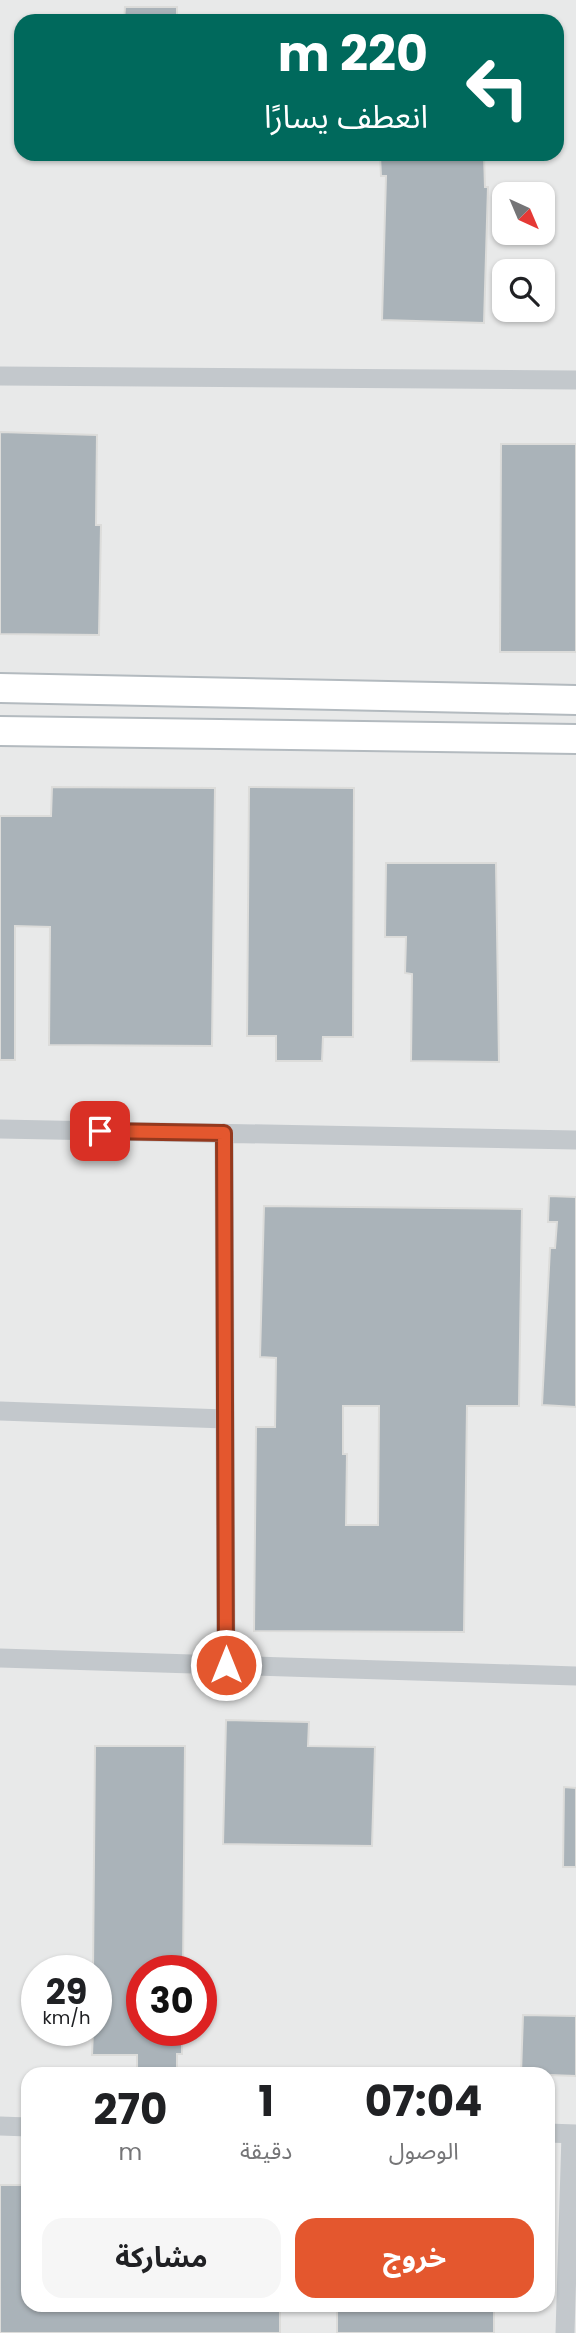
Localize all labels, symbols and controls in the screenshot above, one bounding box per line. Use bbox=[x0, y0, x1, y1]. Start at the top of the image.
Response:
text: 220 m bbox=[278, 20, 428, 88]
icon: left bbox=[452, 42, 543, 133]
text: انعطف يسارًا bbox=[264, 94, 428, 139]
north arrow bbox=[492, 182, 555, 245]
map controls bbox=[492, 182, 555, 322]
button: search bbox=[492, 259, 555, 322]
pin bbox=[70, 1101, 130, 1161]
icon: arrive bbox=[81, 1112, 119, 1150]
position arrow bbox=[189, 1628, 263, 1702]
speed limit sign: 30 bbox=[126, 1955, 217, 2046]
text: 29 bbox=[46, 1967, 87, 2016]
text: km/h bbox=[43, 2005, 90, 2030]
text: 1 bbox=[258, 2072, 274, 2131]
text: 07:04 bbox=[365, 2072, 482, 2131]
text: 270 bbox=[94, 2080, 167, 2139]
text: دقيقة bbox=[240, 2135, 292, 2167]
text: الوصول bbox=[389, 2135, 459, 2167]
text: m bbox=[119, 2136, 142, 2168]
button: مشاركة bbox=[42, 2218, 281, 2298]
button: خروج bbox=[295, 2218, 534, 2298]

